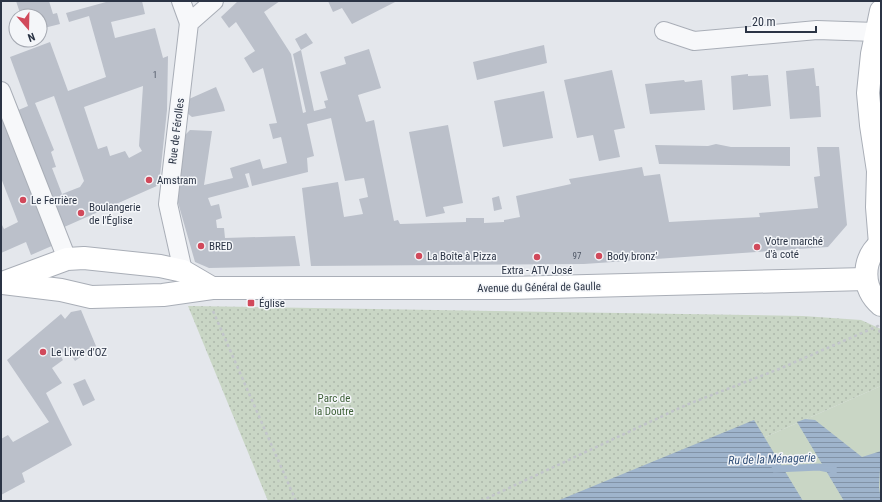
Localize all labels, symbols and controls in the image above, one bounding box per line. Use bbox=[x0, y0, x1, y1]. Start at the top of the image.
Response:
north arrow bbox=[8, 8, 48, 48]
scale bar bbox=[746, 8, 816, 34]
text: 20 m bbox=[752, 15, 776, 29]
text: N bbox=[26, 30, 37, 44]
house number: 1 bbox=[153, 70, 157, 80]
street label: Rue de Férolles bbox=[166, 97, 187, 165]
place label: Amstram bbox=[157, 174, 197, 187]
marker: Amstram bbox=[144, 175, 154, 185]
place label: Le Ferrière bbox=[31, 194, 77, 207]
marker: Le Ferrière bbox=[18, 195, 28, 205]
place label: Boulangerie de l'Église bbox=[89, 201, 141, 227]
marker: Boulangerie de l'Église bbox=[76, 208, 86, 218]
place label: Votre marché d'à coté bbox=[765, 235, 823, 261]
place label: BRED bbox=[209, 240, 233, 253]
marker: BRED bbox=[196, 241, 206, 251]
marker: Votre marché d'à coté bbox=[752, 242, 762, 252]
place label: La Boîte à Pizza bbox=[427, 250, 496, 263]
place label: Body bronz' bbox=[607, 250, 657, 263]
marker: La Boîte à Pizza bbox=[414, 251, 424, 261]
house number: 97 bbox=[573, 251, 582, 261]
marker: Body bronz' bbox=[594, 251, 604, 261]
marker: Extra - ATV José bbox=[532, 252, 542, 262]
place label: Extra - ATV José bbox=[502, 264, 572, 277]
street label: Avenue du Général de Gaulle bbox=[477, 280, 601, 295]
place label: Église bbox=[259, 297, 285, 310]
marker: Église bbox=[246, 298, 256, 308]
place label: Le Livre d'OZ bbox=[51, 346, 107, 359]
marker: Le Livre d'OZ bbox=[38, 347, 48, 357]
park label: Parc de la Doutre bbox=[314, 392, 354, 418]
water label: Ru de la Ménagerie bbox=[728, 450, 817, 468]

